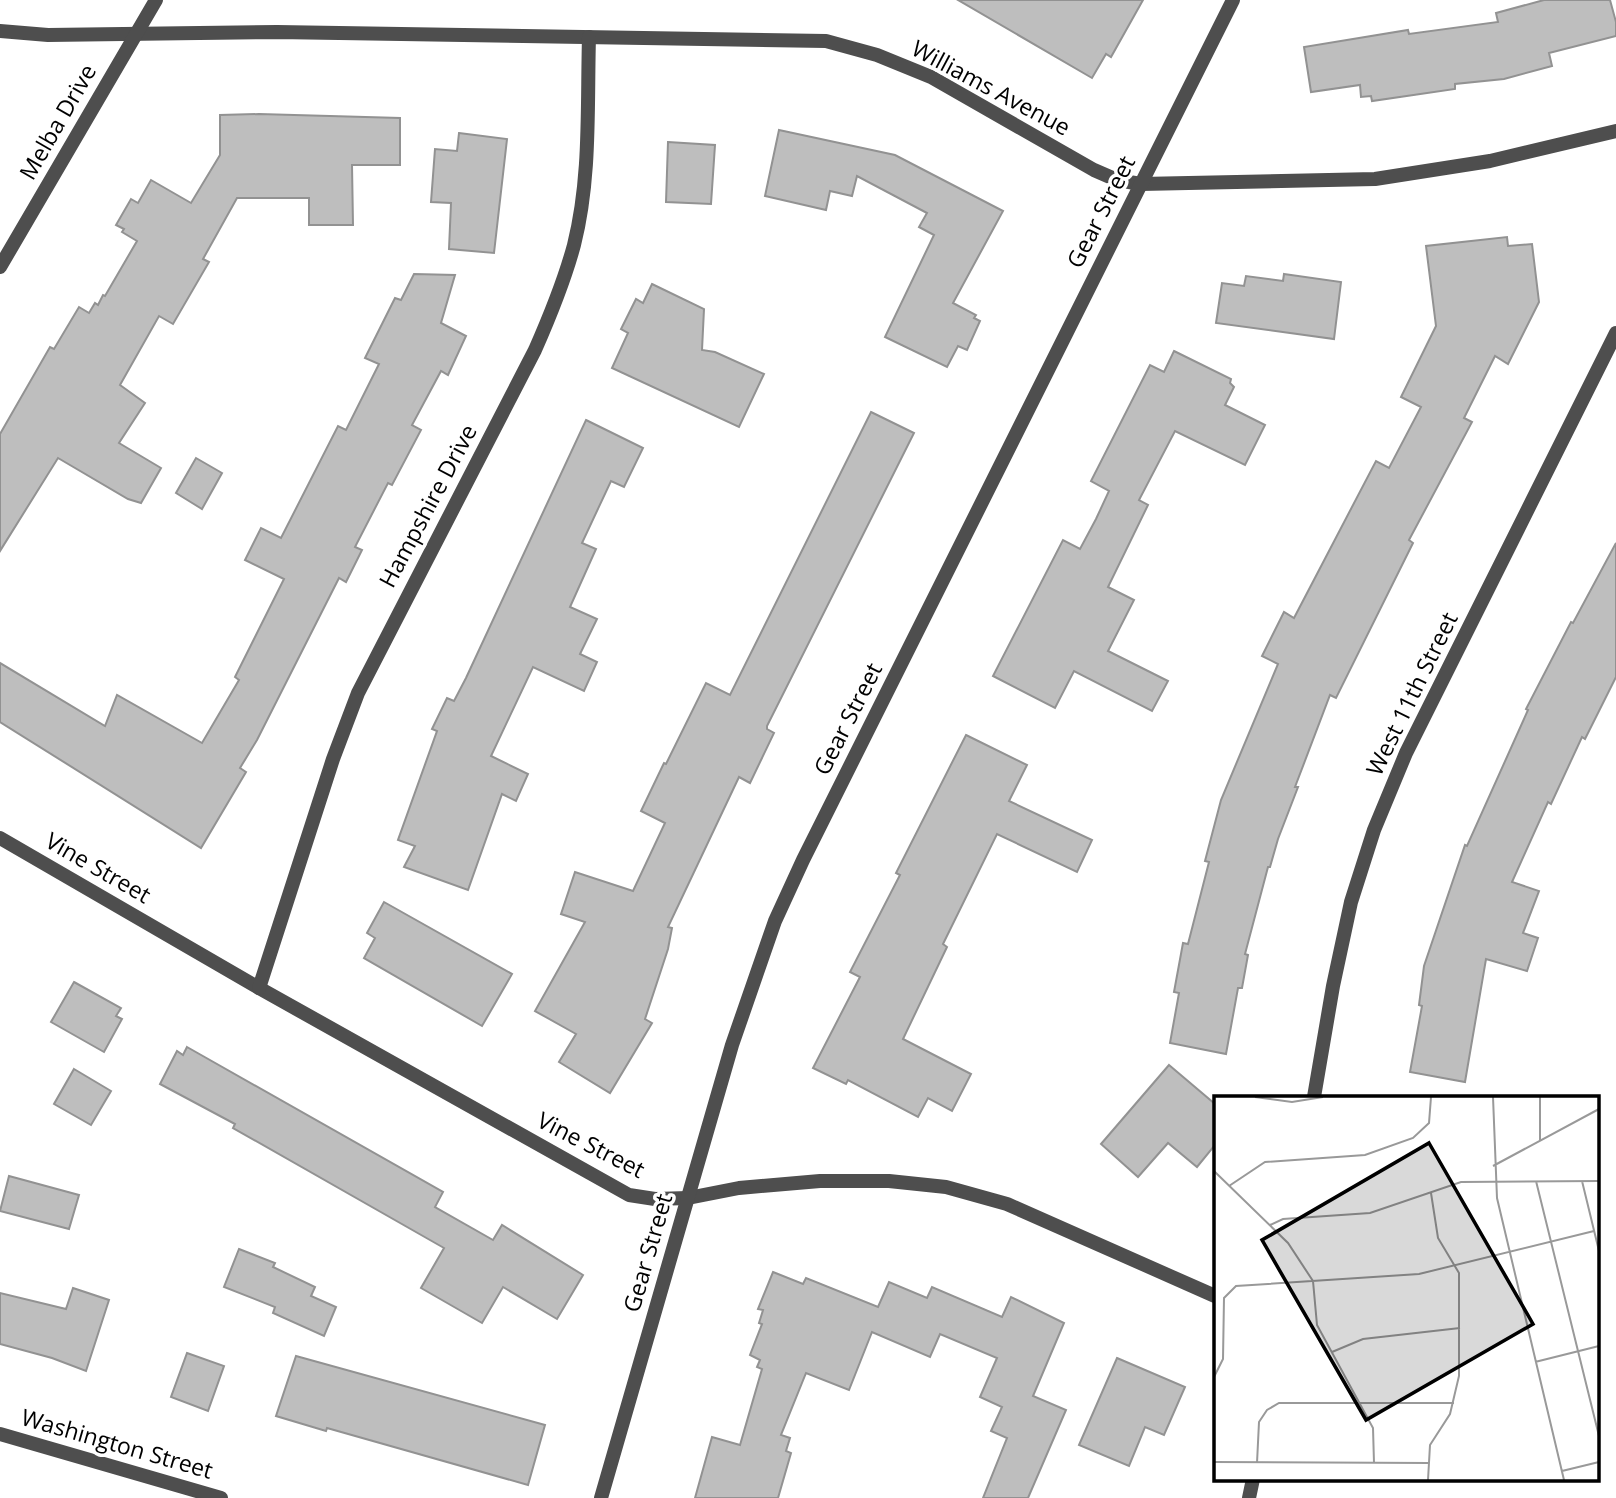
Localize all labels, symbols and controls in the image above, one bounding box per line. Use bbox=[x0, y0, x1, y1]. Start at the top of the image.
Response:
street label: Williams Avenue bbox=[906, 32, 1076, 142]
street label: Melba Drive bbox=[11, 58, 103, 185]
street label: Gear Street bbox=[1058, 150, 1142, 273]
street label: Hampshire Drive bbox=[371, 418, 484, 593]
street label: West 11th Street bbox=[1358, 607, 1465, 781]
street label: Gear Street bbox=[805, 657, 889, 780]
street label: Vine Street bbox=[40, 824, 157, 910]
inset map bbox=[1214, 1096, 1598, 1480]
street label: Vine Street bbox=[532, 1103, 651, 1185]
street label: Gear Street bbox=[615, 1190, 679, 1316]
street label: Washington Street bbox=[18, 1400, 217, 1486]

